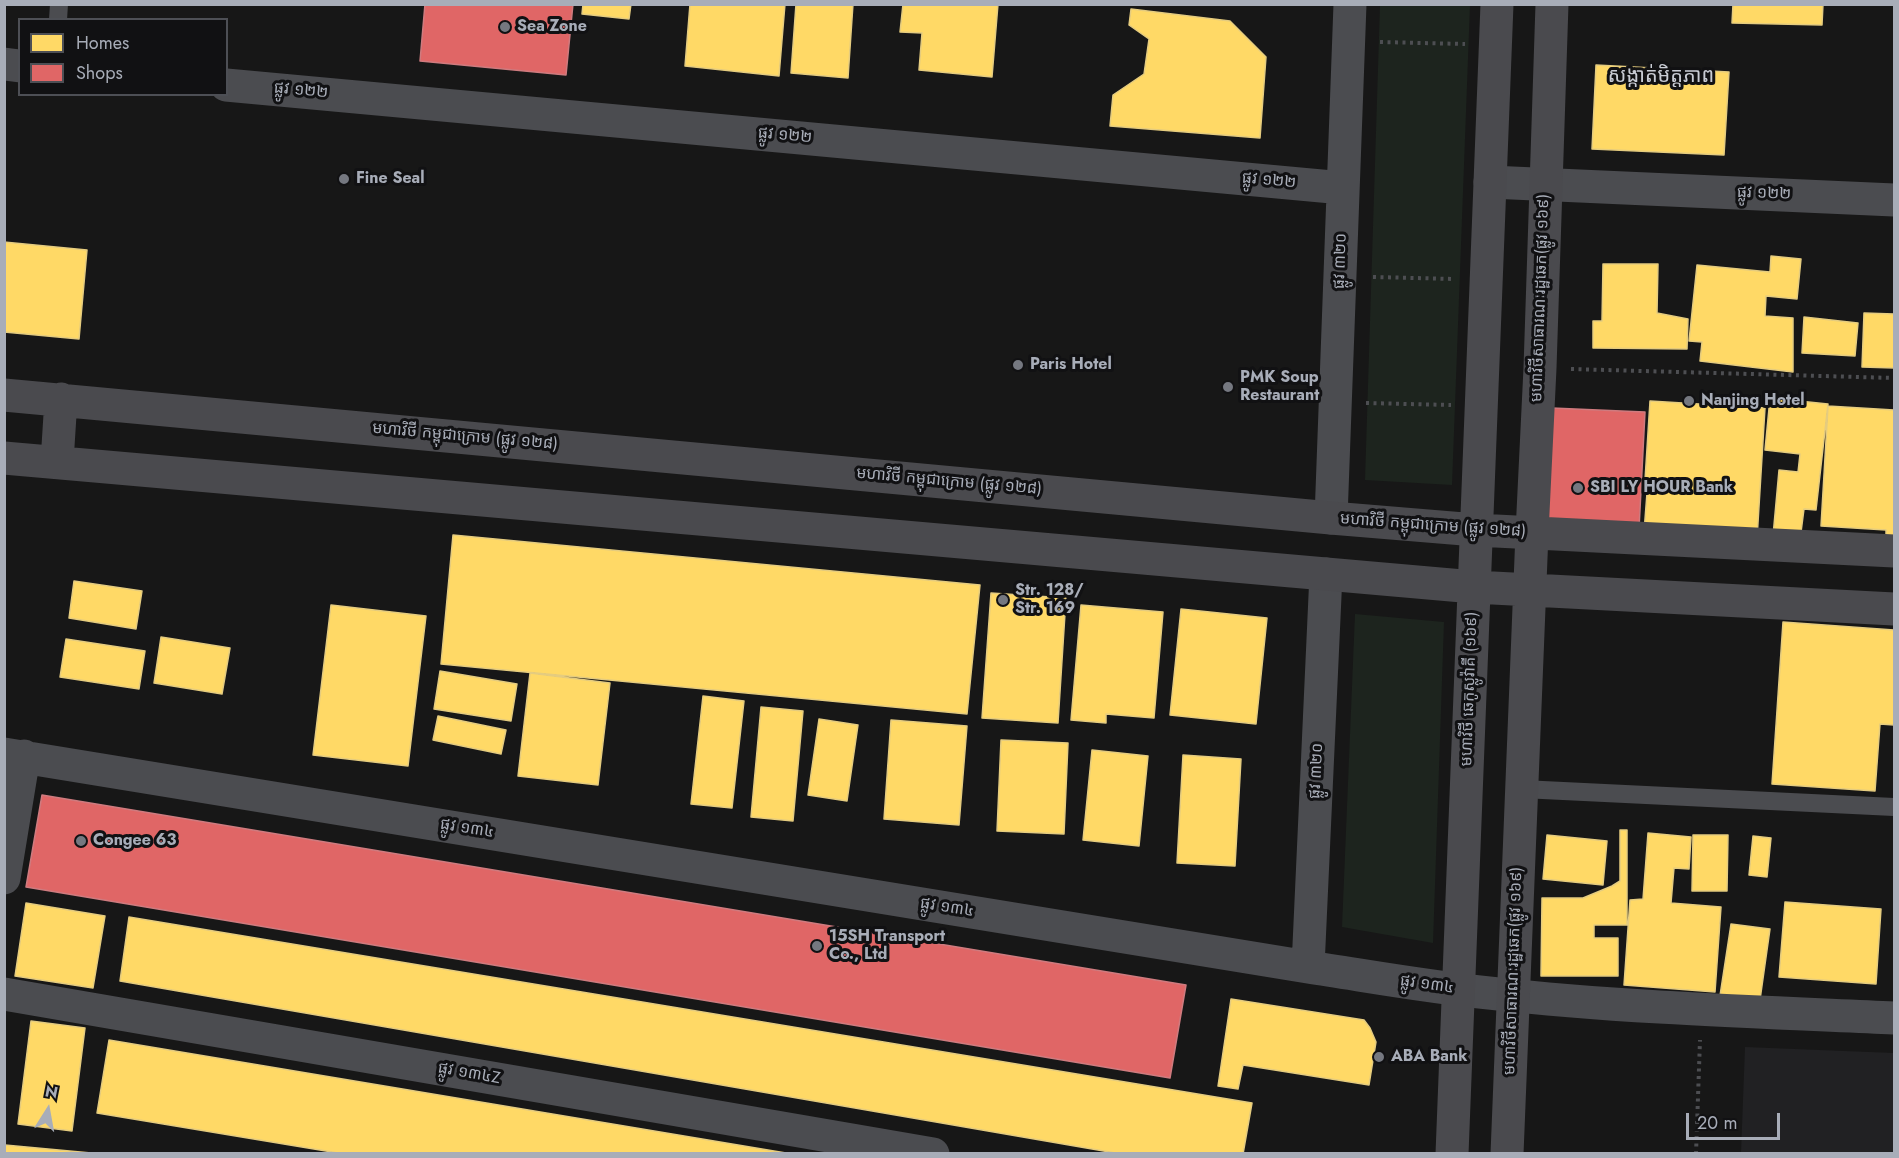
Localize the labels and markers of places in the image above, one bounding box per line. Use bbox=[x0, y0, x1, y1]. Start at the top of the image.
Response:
place label: Sea Zone bbox=[517, 17, 587, 37]
marker: Sea Zone bbox=[498, 20, 512, 34]
place label: Fine Seal bbox=[356, 169, 425, 189]
marker: Fine Seal bbox=[337, 172, 351, 186]
place label: Paris Hotel bbox=[1030, 355, 1112, 375]
marker: Paris Hotel bbox=[1011, 358, 1025, 372]
place label: PMK Soup Restaurant bbox=[1240, 368, 1319, 406]
marker: PMK Soup Restaurant bbox=[1221, 380, 1235, 394]
place label: Nanjing Hotel bbox=[1701, 391, 1805, 411]
marker: Nanjing Hotel bbox=[1682, 394, 1696, 408]
place label: SBI LY HOUR Bank bbox=[1590, 478, 1733, 498]
marker: SBI LY HOUR Bank bbox=[1571, 481, 1585, 495]
place label: Str. 128/ Str. 169 bbox=[1015, 581, 1084, 619]
marker: Str. 128/ Str. 169 bbox=[996, 593, 1010, 607]
place label: Congee 63 bbox=[93, 831, 176, 851]
marker: Congee 63 bbox=[74, 834, 88, 848]
place label: 15SH Transport Co., Ltd bbox=[829, 927, 945, 965]
marker: 15SH Transport Co., Ltd bbox=[810, 939, 824, 953]
place label: ABA Bank bbox=[1391, 1047, 1467, 1067]
marker: ABA Bank bbox=[1372, 1050, 1386, 1064]

